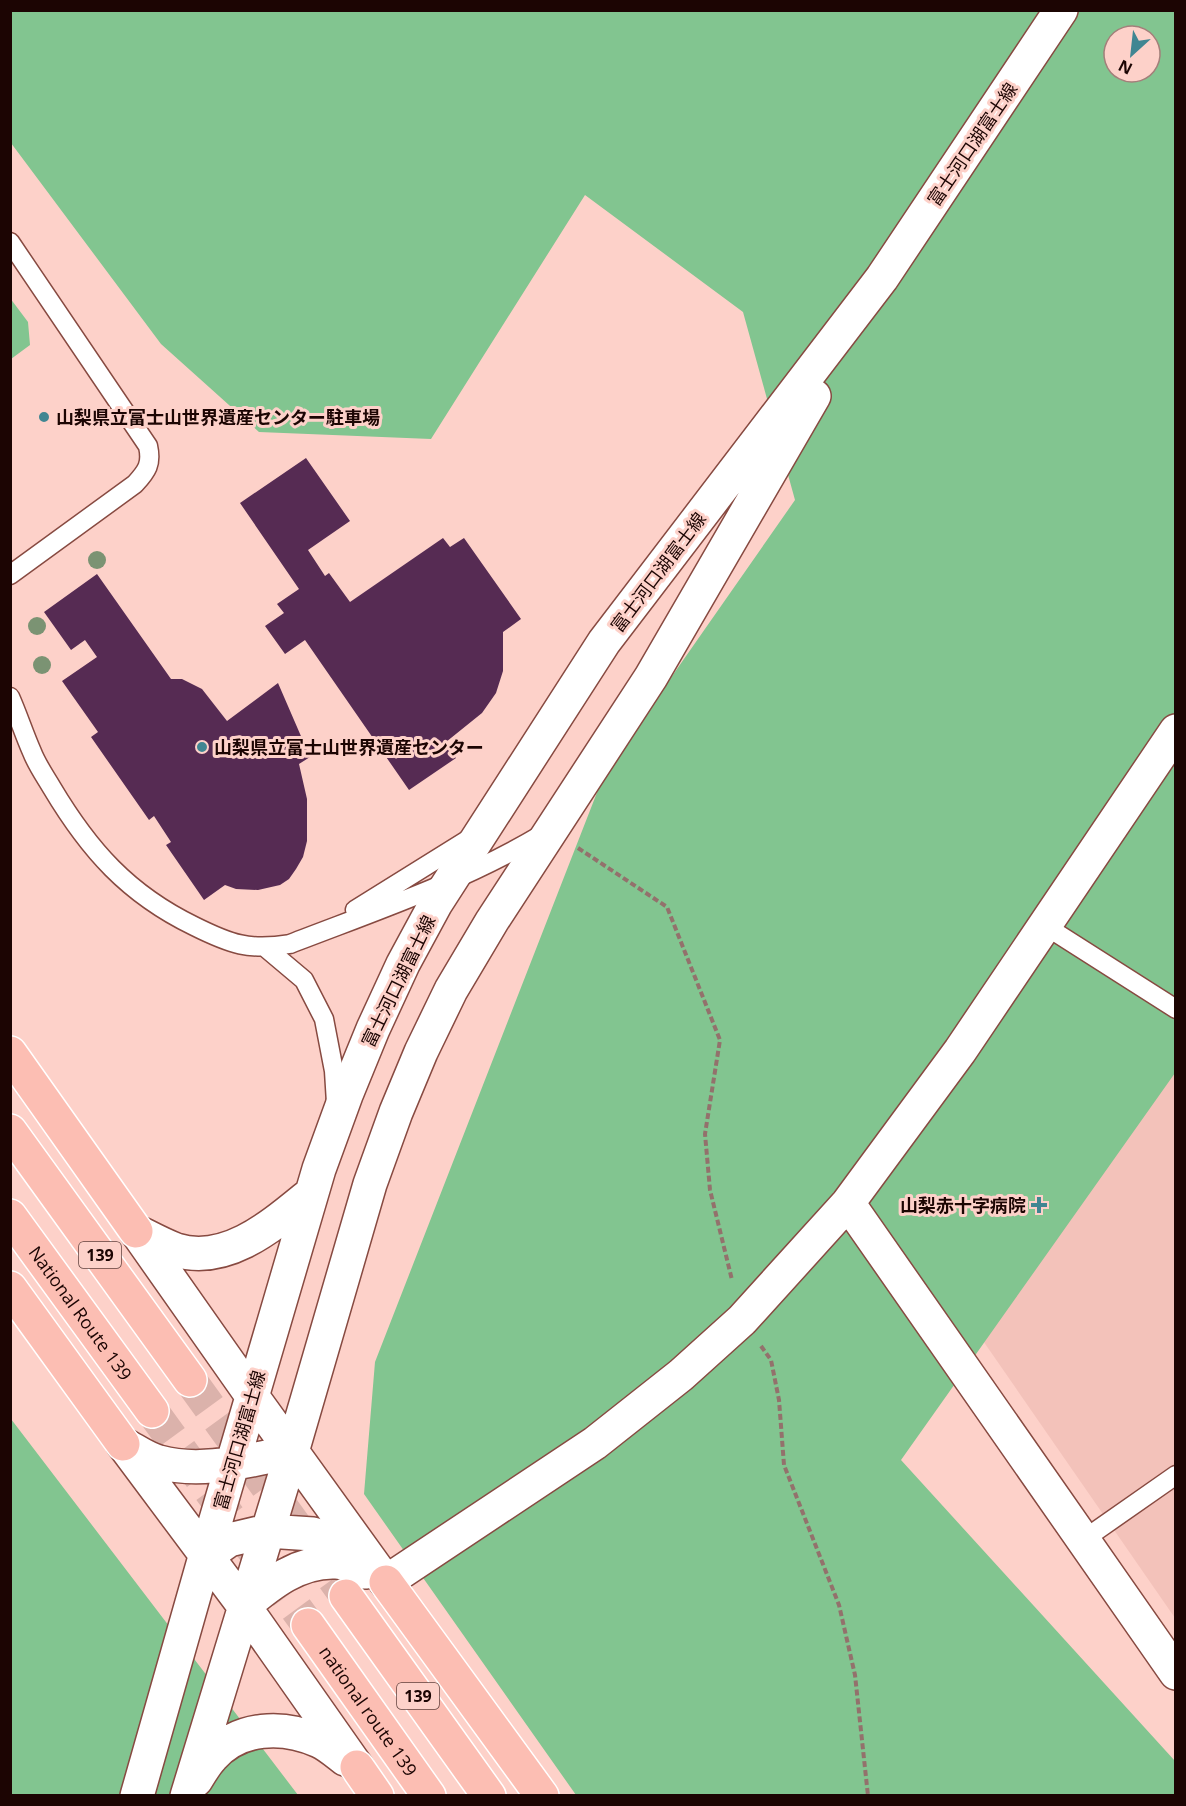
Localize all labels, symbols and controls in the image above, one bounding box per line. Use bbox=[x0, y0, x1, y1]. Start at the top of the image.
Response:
north arrow bbox=[1102, 24, 1162, 84]
text: N bbox=[1114, 55, 1136, 80]
street label: 富士河口湖富士線 bbox=[922, 78, 1022, 210]
place label: 山梨県立富士山世界遺産センター駐車場 bbox=[56, 405, 380, 429]
marker: 山梨県立富士山世界遺産センター駐車場 bbox=[37, 410, 51, 424]
street label: 富士河口湖富士線 bbox=[605, 507, 711, 637]
place label: 山梨県立富士山世界遺産センター bbox=[214, 735, 484, 759]
marker: 山梨県立富士山世界遺産センター bbox=[195, 740, 209, 754]
street label: 富士河口湖富士線 bbox=[356, 911, 440, 1051]
place label: 山梨赤十字病院 bbox=[900, 1193, 1026, 1217]
marker: 山梨赤十字病院 bbox=[1030, 1196, 1048, 1214]
street label: National Route 139 bbox=[24, 1241, 138, 1385]
road number: 139 bbox=[79, 1242, 121, 1268]
street label: 富士河口湖富士線 bbox=[208, 1367, 270, 1513]
street label: national route 139 bbox=[314, 1641, 423, 1781]
road number: 139 bbox=[397, 1683, 439, 1709]

